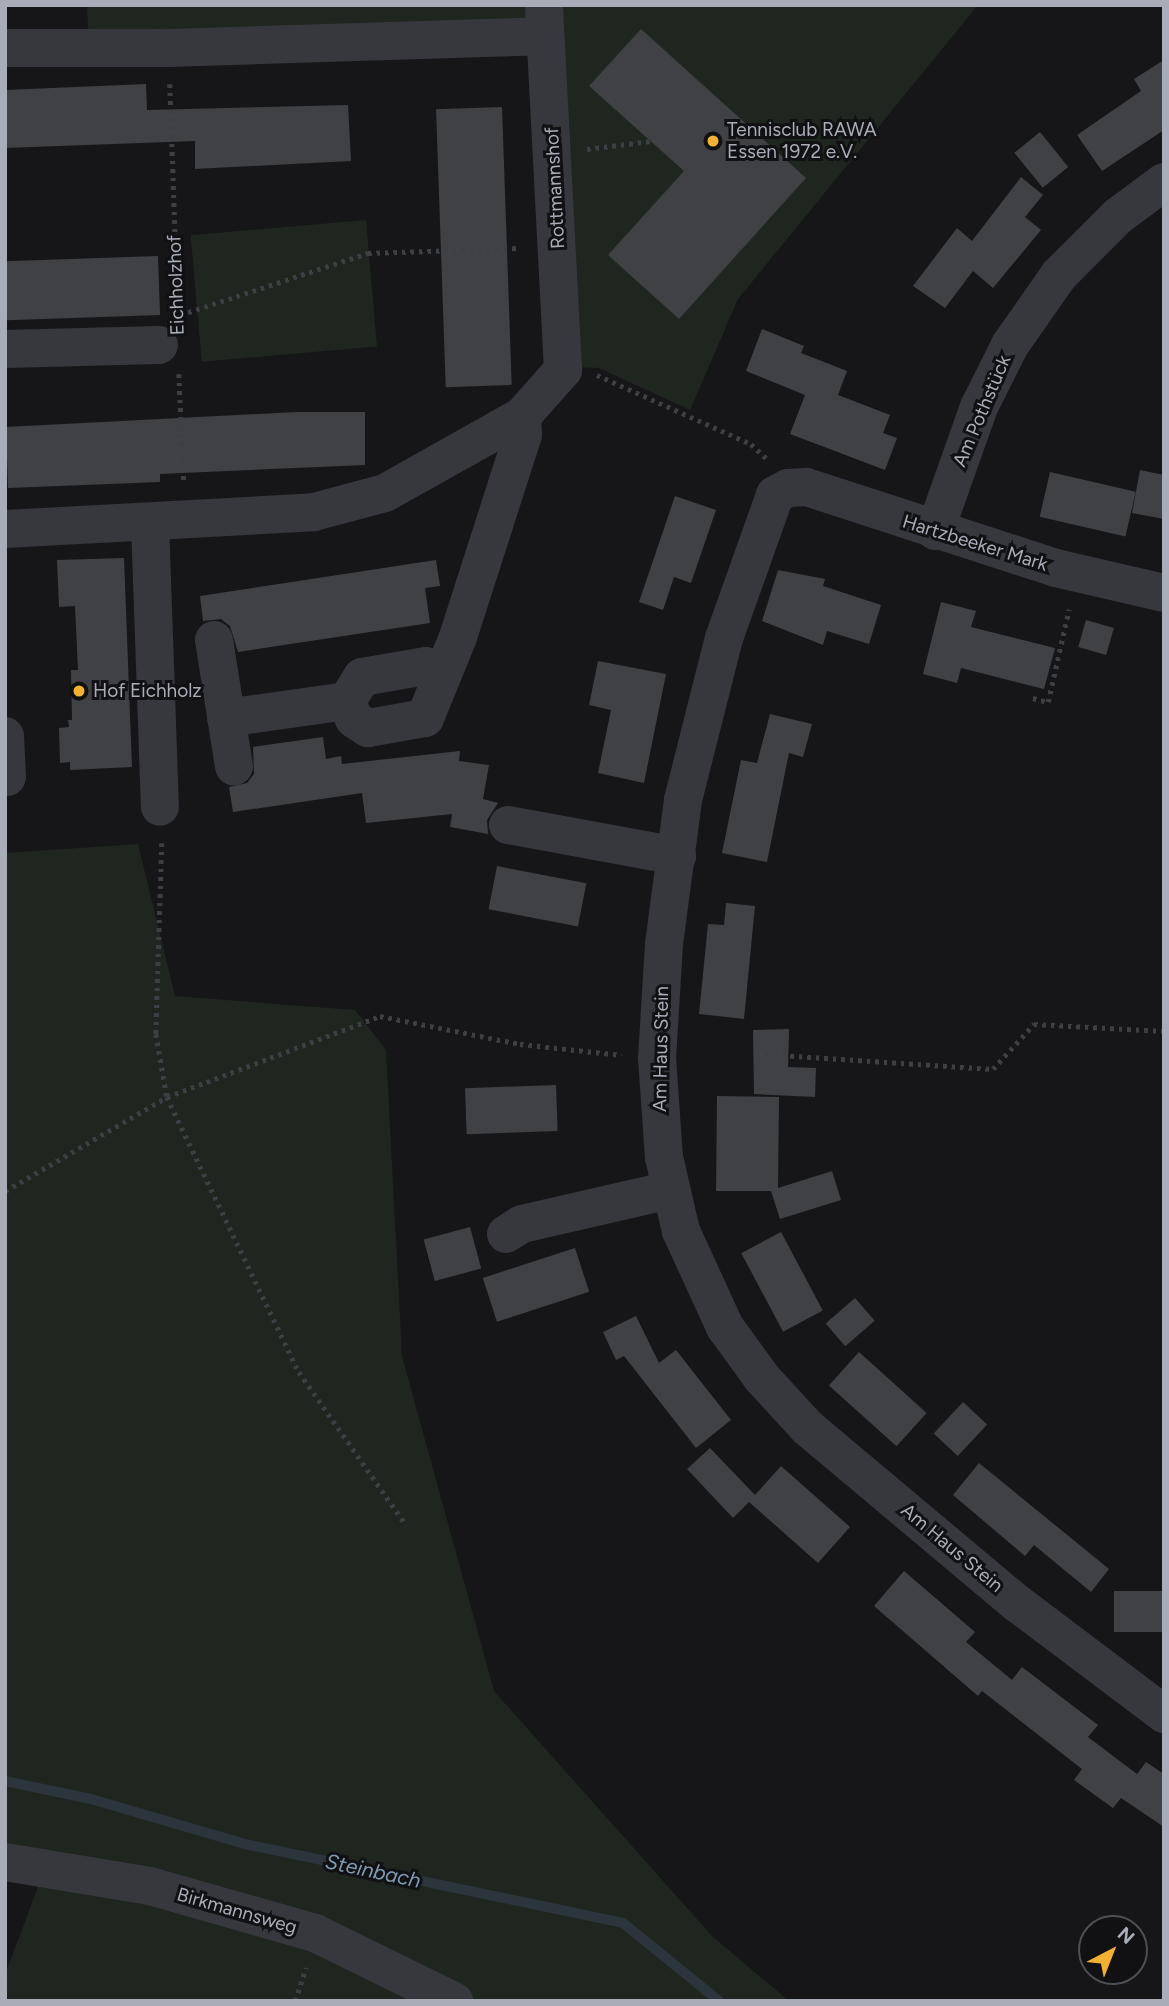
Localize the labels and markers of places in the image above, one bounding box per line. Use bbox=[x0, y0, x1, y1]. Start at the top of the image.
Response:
place label: Tennisclub RAWA Essen 1972 e.V. bbox=[727, 119, 877, 163]
marker: Tennisclub RAWA Essen 1972 e.V. bbox=[705, 133, 721, 149]
place label: Hof Eichholz bbox=[93, 680, 202, 702]
marker: Hof Eichholz bbox=[71, 683, 87, 699]

